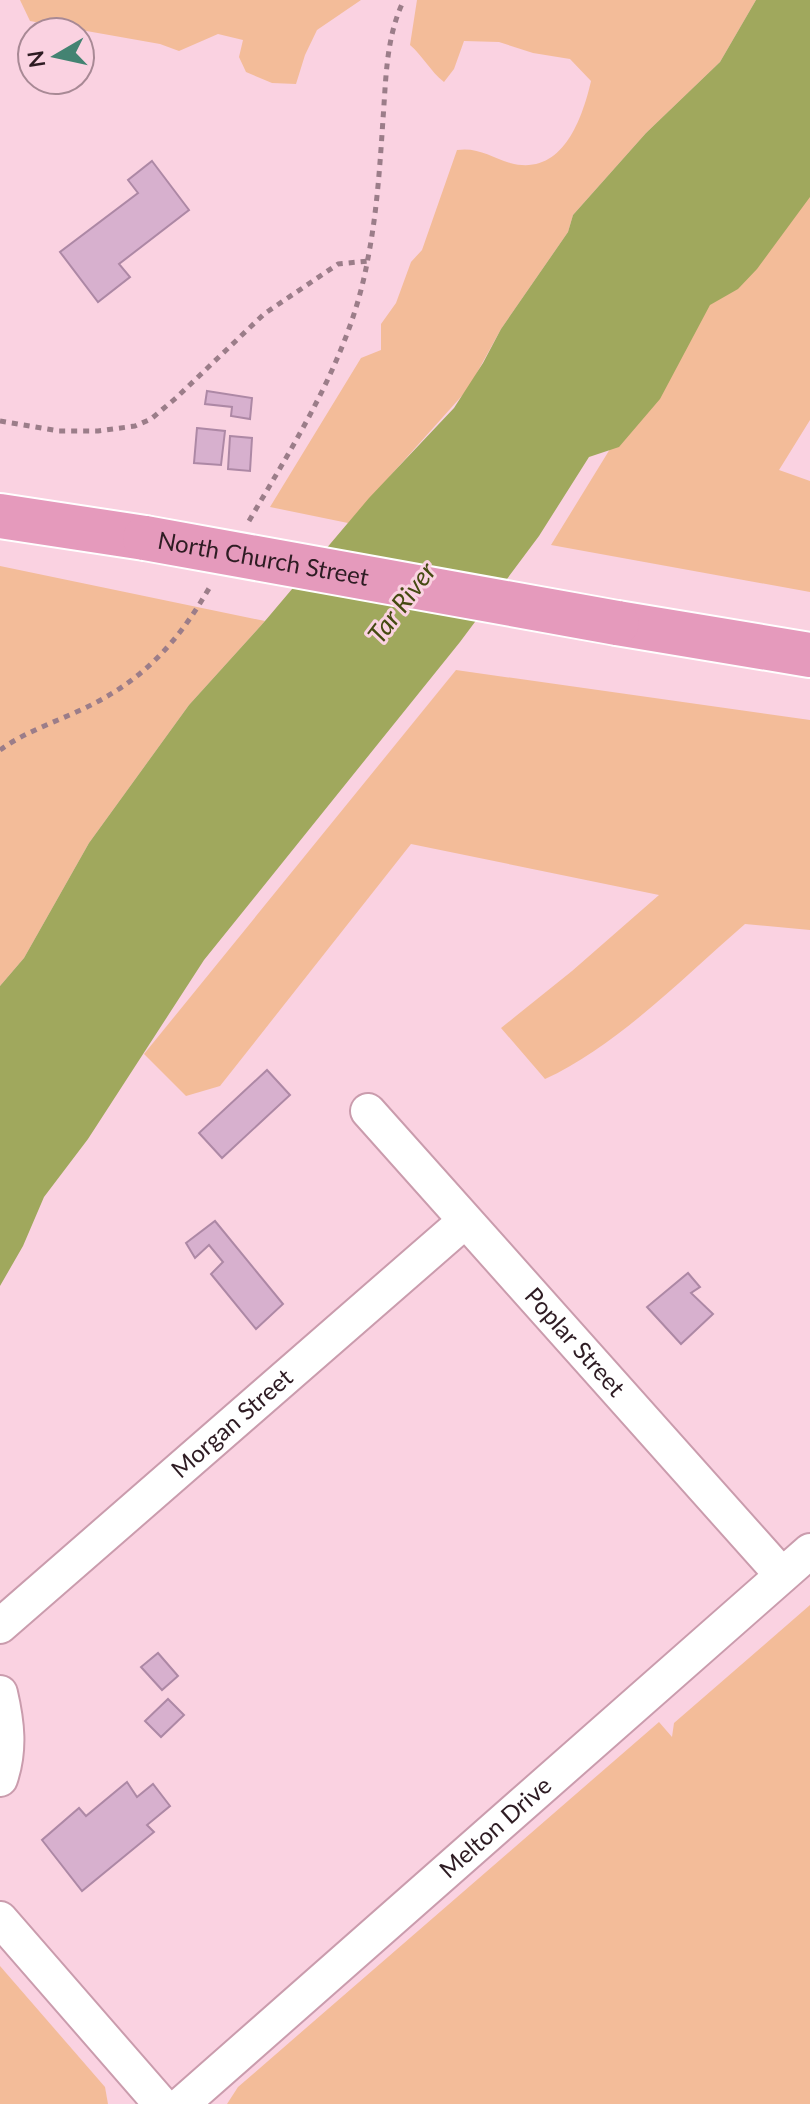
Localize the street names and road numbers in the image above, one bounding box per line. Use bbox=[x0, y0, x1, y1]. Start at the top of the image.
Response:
street label: North Church Street bbox=[156, 525, 372, 591]
street label: Poplar Street bbox=[519, 1281, 632, 1402]
street label: Morgan Street bbox=[165, 1362, 298, 1483]
street label: Melton Drive bbox=[433, 1770, 557, 1884]

